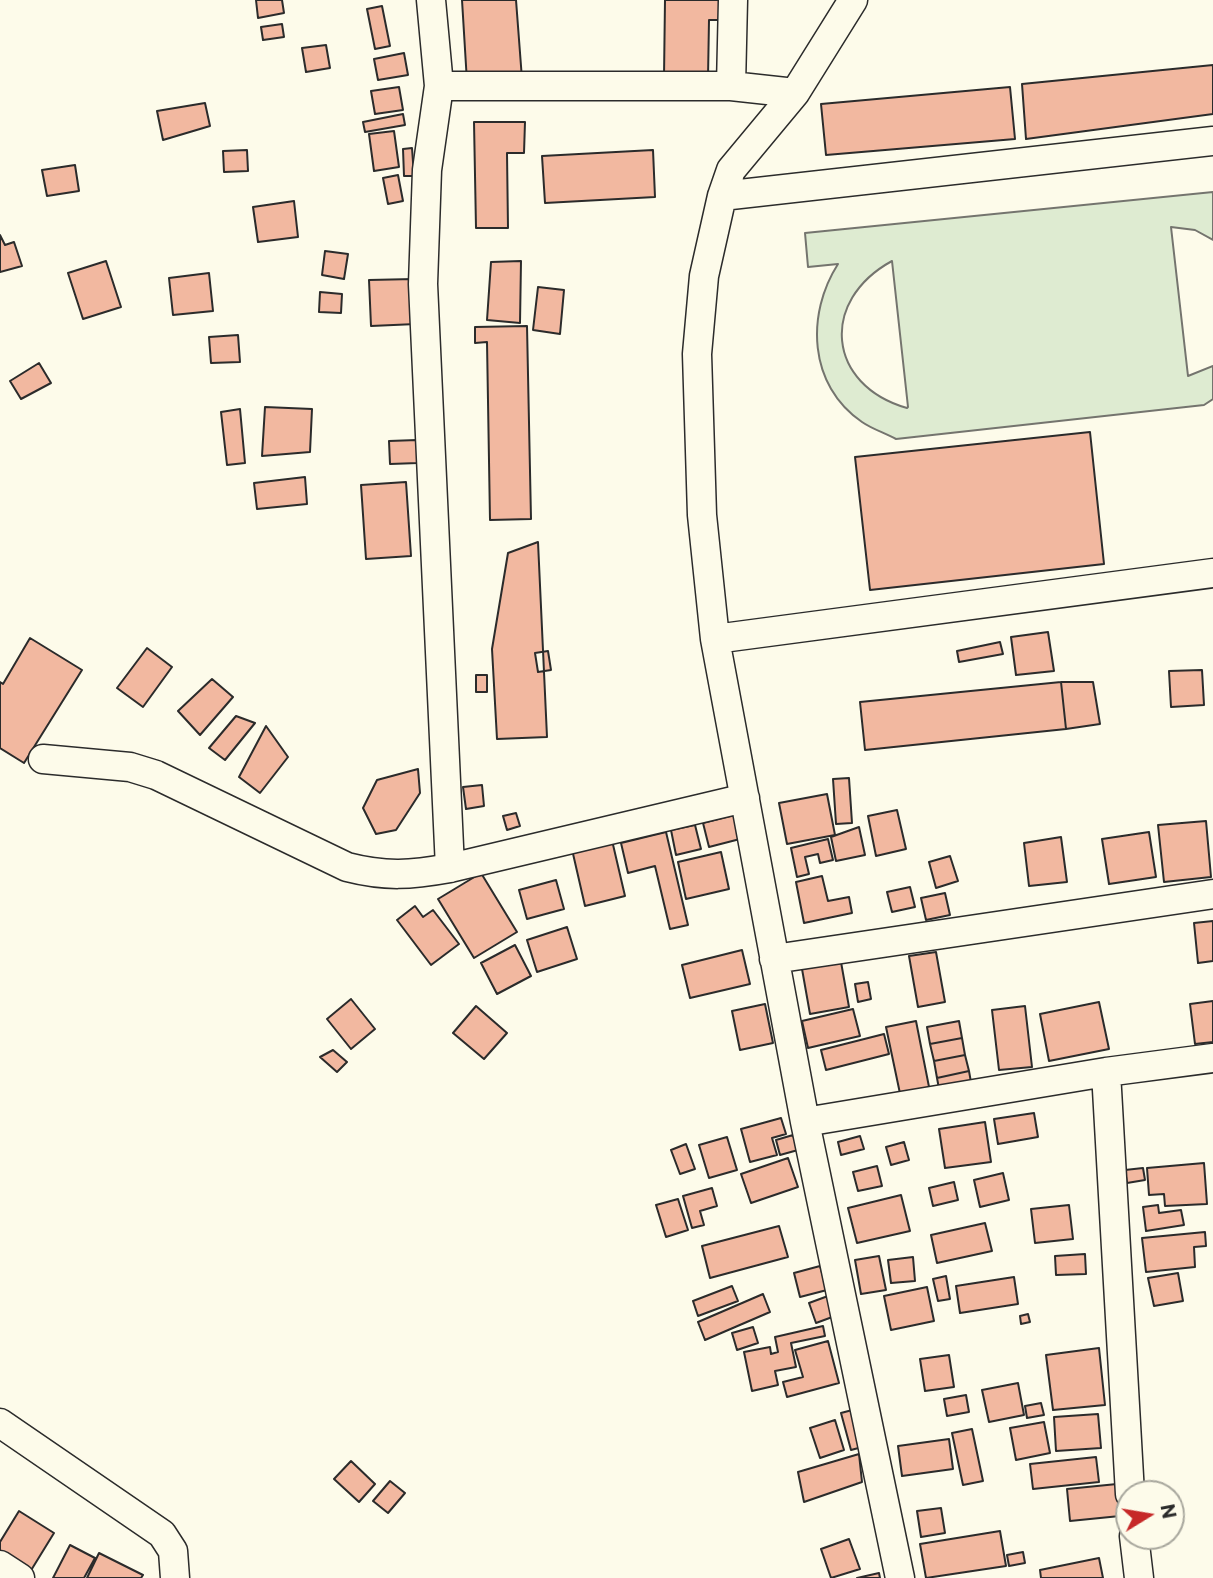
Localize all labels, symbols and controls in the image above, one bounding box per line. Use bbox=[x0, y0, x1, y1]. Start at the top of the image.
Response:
north arrow bbox=[1115, 1480, 1185, 1550]
text: N bbox=[1156, 1502, 1182, 1520]

